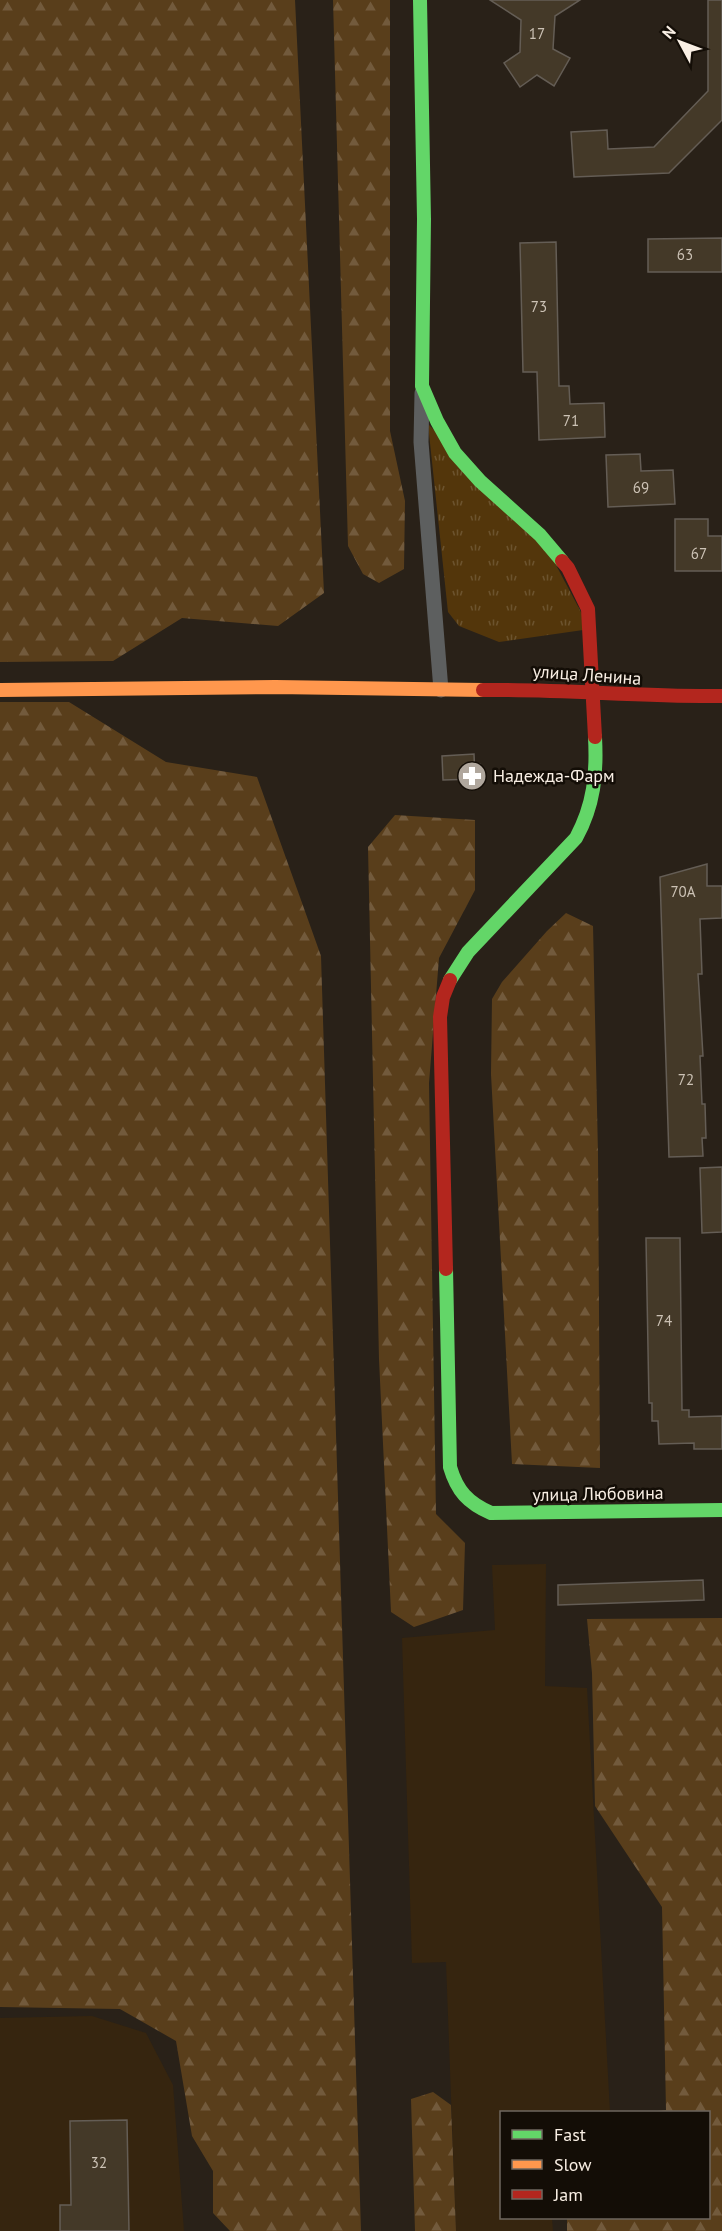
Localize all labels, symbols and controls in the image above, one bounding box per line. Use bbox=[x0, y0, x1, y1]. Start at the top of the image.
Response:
north arrow bbox=[650, 12, 710, 72]
text: N bbox=[658, 22, 680, 43]
house number: 17 bbox=[529, 24, 545, 43]
house number: 63 bbox=[677, 245, 693, 264]
house number: 73 bbox=[531, 297, 547, 316]
house number: 71 bbox=[563, 411, 579, 430]
house number: 69 bbox=[633, 478, 649, 497]
house number: 67 bbox=[691, 544, 707, 563]
street label: улица Ленина bbox=[532, 659, 642, 690]
pharmacy icon: Надежда-Фарм bbox=[456, 760, 488, 792]
place label: Надежда-Фарм bbox=[493, 764, 615, 787]
house number: 70А bbox=[670, 882, 696, 901]
house number: 72 bbox=[678, 1070, 694, 1089]
house number: 74 bbox=[656, 1311, 672, 1330]
street label: улица Любовина bbox=[532, 1481, 664, 1506]
legend bbox=[500, 2111, 710, 2219]
text: Fast bbox=[554, 2123, 586, 2146]
house number: 32 bbox=[91, 2153, 107, 2172]
text: Slow bbox=[554, 2153, 592, 2176]
text: Jam bbox=[553, 2183, 583, 2206]

